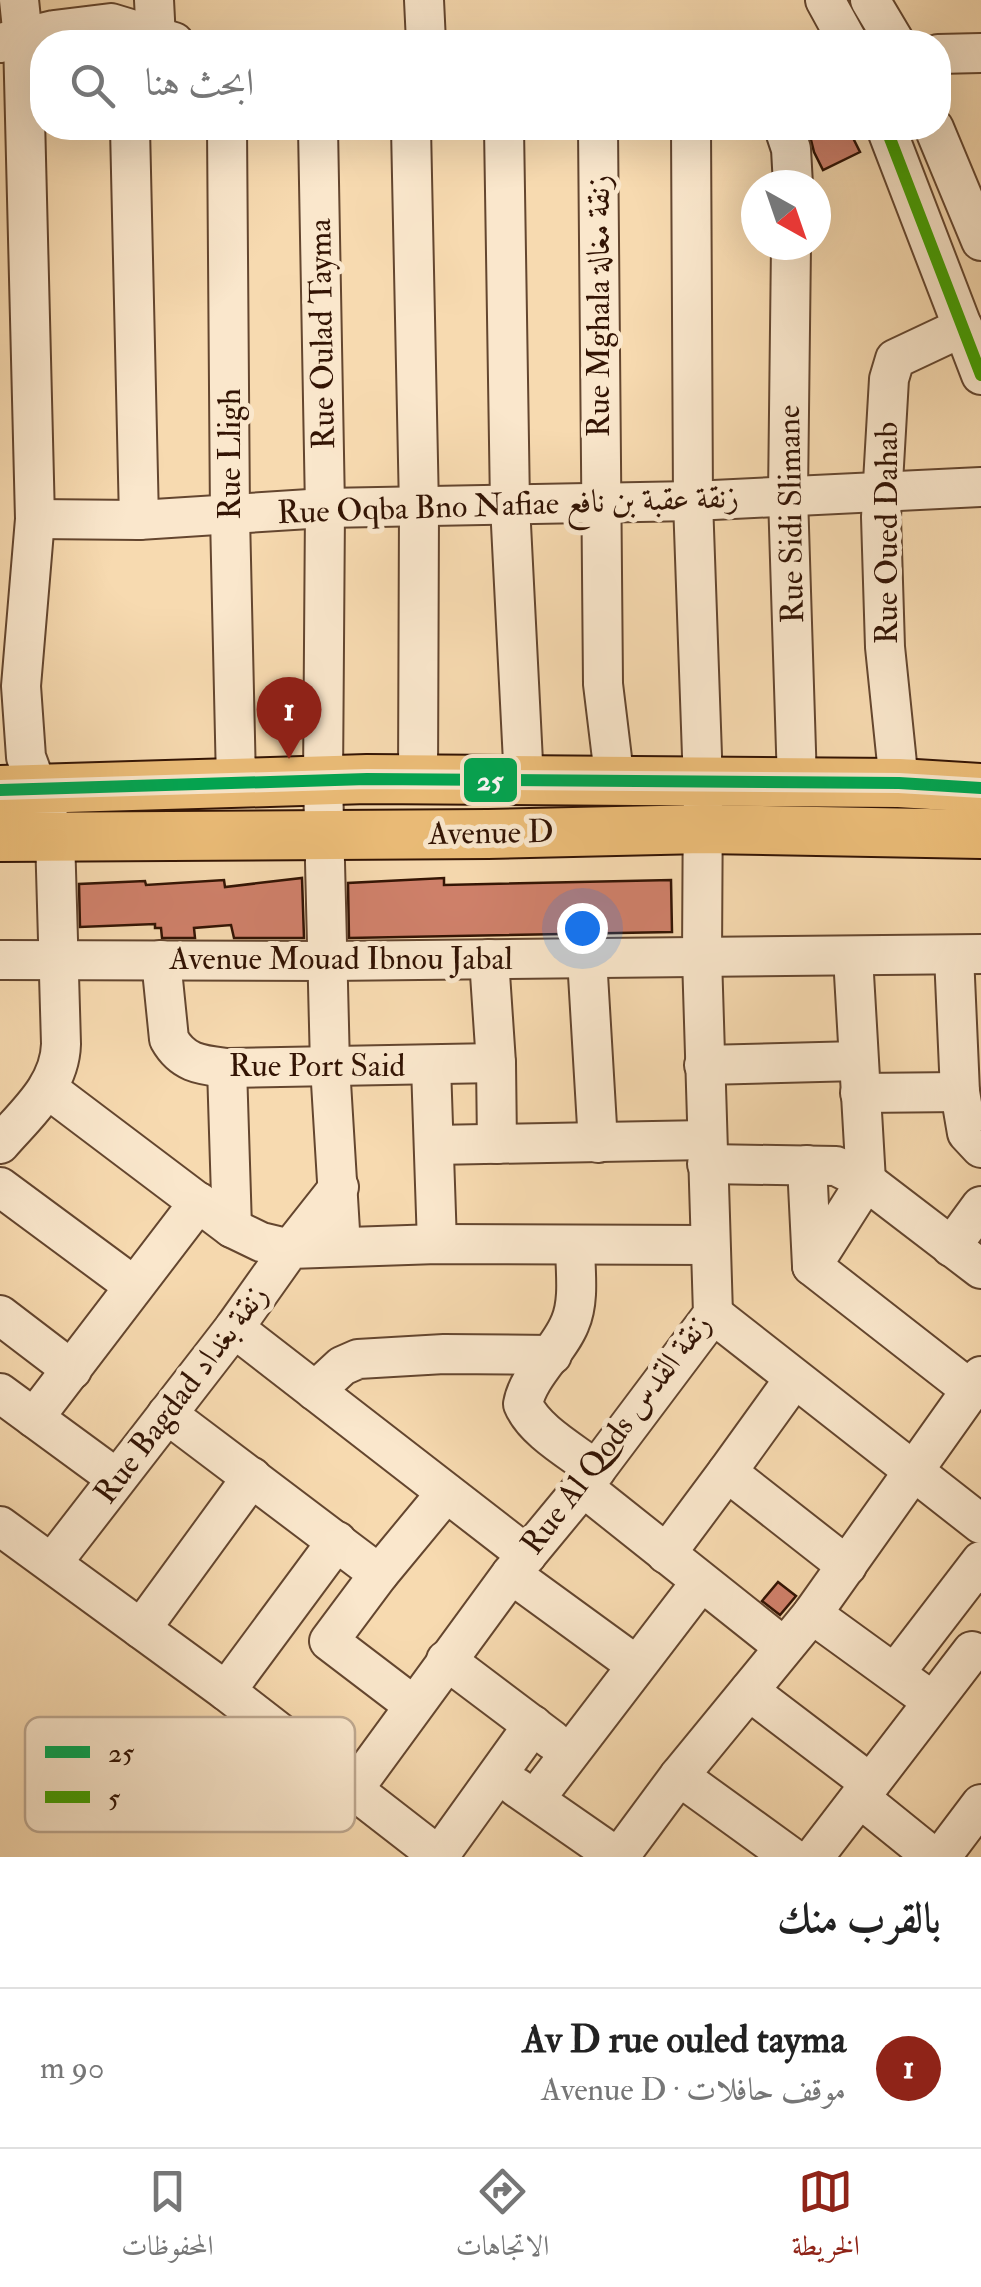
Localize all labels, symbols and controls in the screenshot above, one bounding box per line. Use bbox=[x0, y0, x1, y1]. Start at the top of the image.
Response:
search box bbox=[30, 30, 951, 140]
icon: search bbox=[65, 58, 120, 113]
text: ابحث هنا bbox=[145, 59, 254, 107]
north arrow bbox=[741, 170, 831, 260]
street label: Rue Mghala زنقة مغالة bbox=[579, 175, 619, 437]
street label: Rue Oulad Tayma bbox=[300, 217, 344, 450]
street label: Rue Lligh bbox=[210, 388, 250, 520]
street label: Rue Sidi Slimane bbox=[769, 404, 813, 624]
street label: Rue Oued Dahab bbox=[867, 422, 907, 644]
street label: Rue Oqba Bno Nafiae زنقة عقبة بن نافع bbox=[276, 477, 740, 541]
pin: 1 bbox=[256, 676, 322, 759]
line badge: 25 bbox=[462, 756, 519, 804]
text: 25 bbox=[477, 764, 504, 799]
street label: Avenue D bbox=[427, 812, 554, 854]
your location bbox=[557, 903, 608, 954]
street label: Avenue Mouad Ibnou Jabal bbox=[168, 939, 513, 979]
street label: Rue Port Said bbox=[229, 1046, 406, 1086]
street label: Rue Bagdad زنقة بغداد bbox=[85, 1276, 277, 1512]
street label: Rue Al Qods زنقة القدس bbox=[512, 1306, 720, 1562]
legend bbox=[25, 1717, 355, 1832]
text: 25 bbox=[108, 1736, 135, 1771]
text: 5 bbox=[108, 1781, 121, 1816]
text: بالقرب منك bbox=[777, 1893, 941, 1945]
text: Av D rue ouled tayma bbox=[522, 2016, 846, 2064]
text: 90 m bbox=[40, 2048, 104, 2088]
text: 1 bbox=[903, 2048, 914, 2088]
text: موقف حافلات · Avenue D bbox=[541, 2070, 846, 2110]
tab: المحفوظات bbox=[121, 2164, 213, 2273]
tab: الاتجاهات bbox=[456, 2164, 549, 2273]
tab: الخريطة bbox=[792, 2164, 860, 2273]

